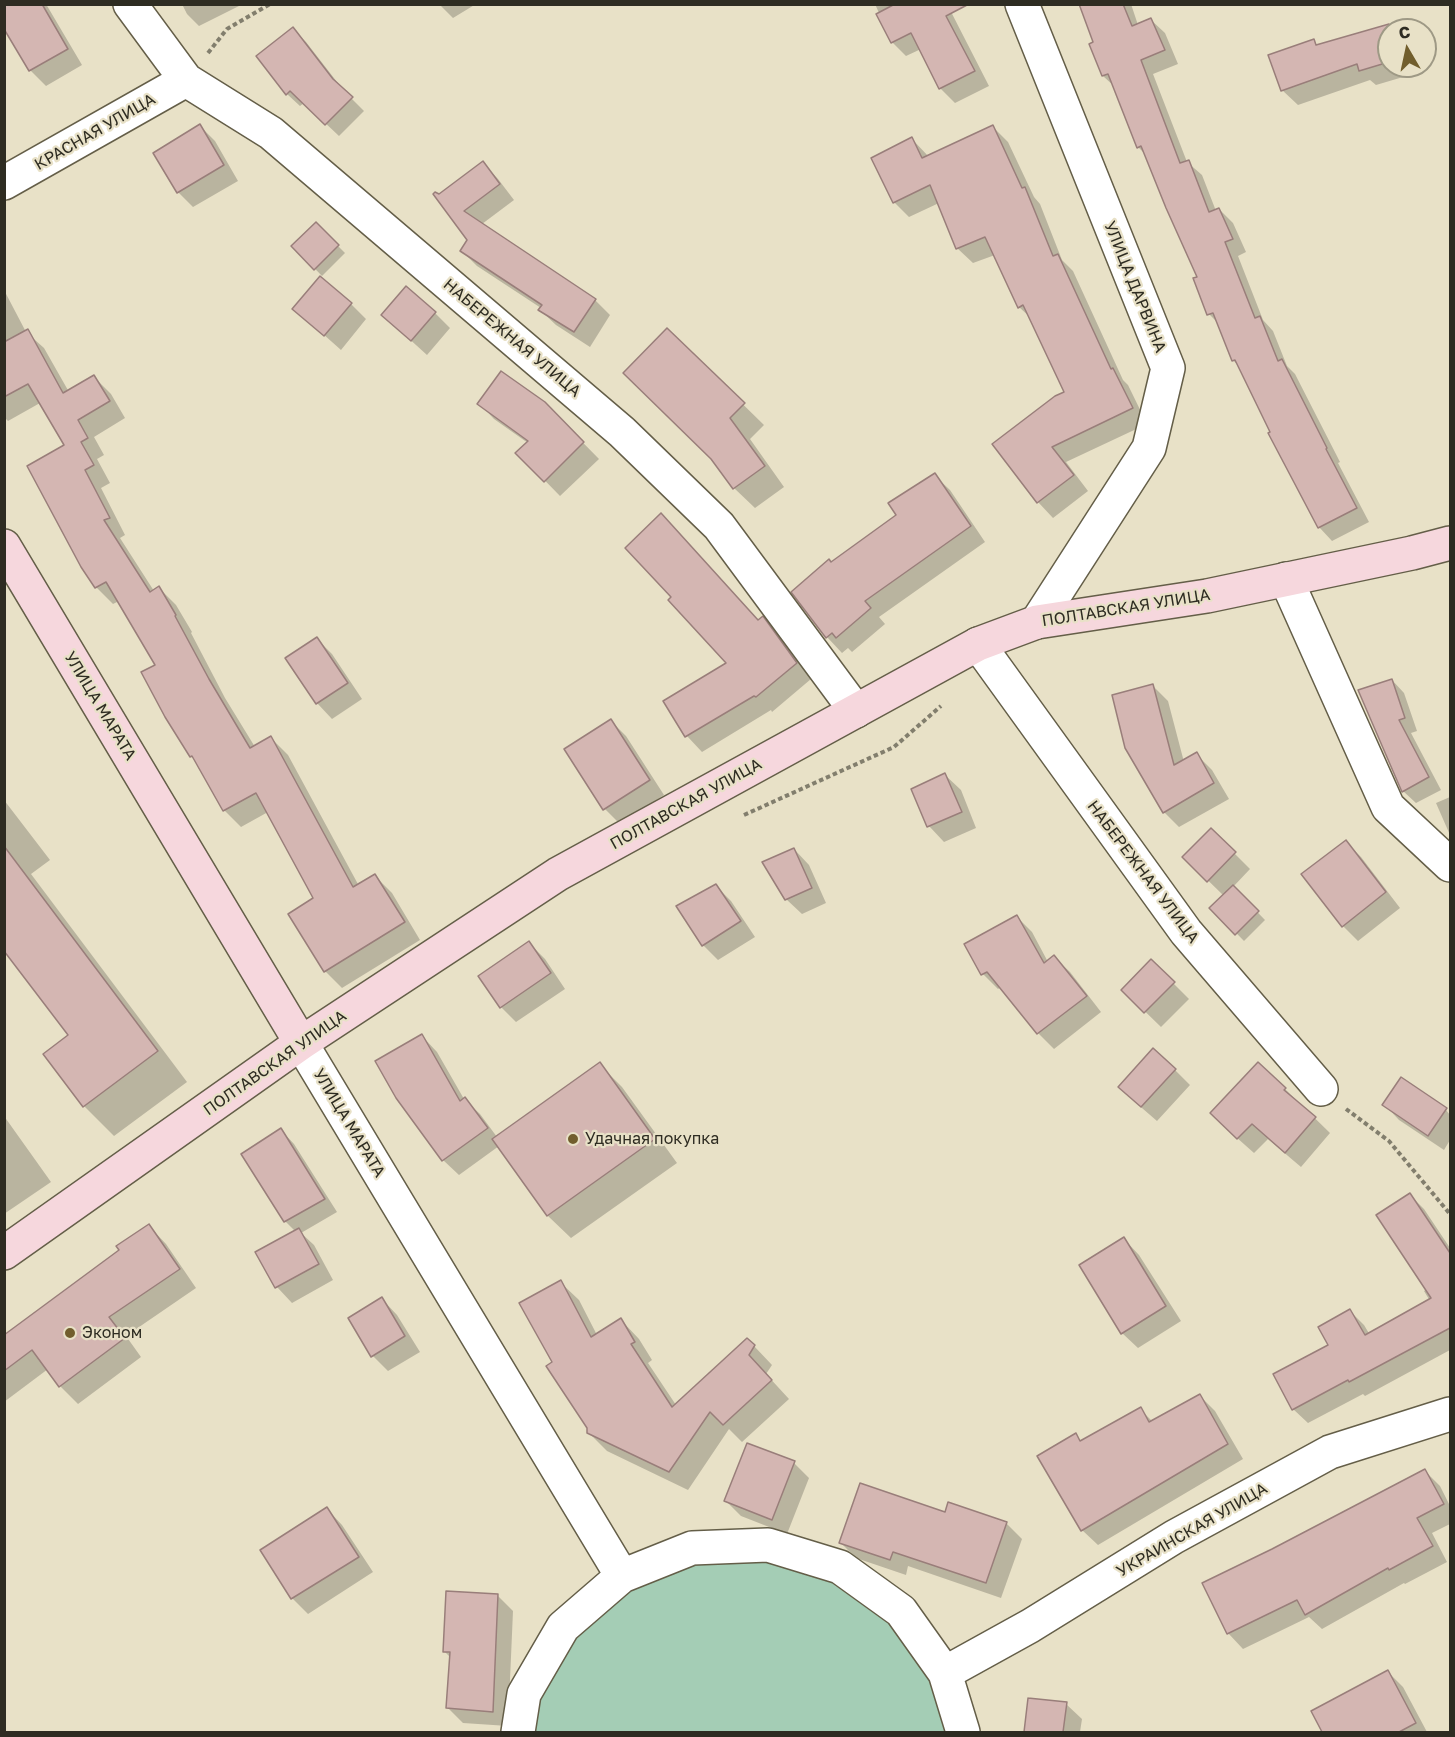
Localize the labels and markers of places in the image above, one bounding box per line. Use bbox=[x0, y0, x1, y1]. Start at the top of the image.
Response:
place label: Удачная покупка bbox=[585, 1129, 719, 1149]
marker: Удачная покупка bbox=[566, 1132, 580, 1146]
place label: Эконом bbox=[82, 1323, 142, 1343]
marker: Эконом bbox=[63, 1326, 77, 1340]

